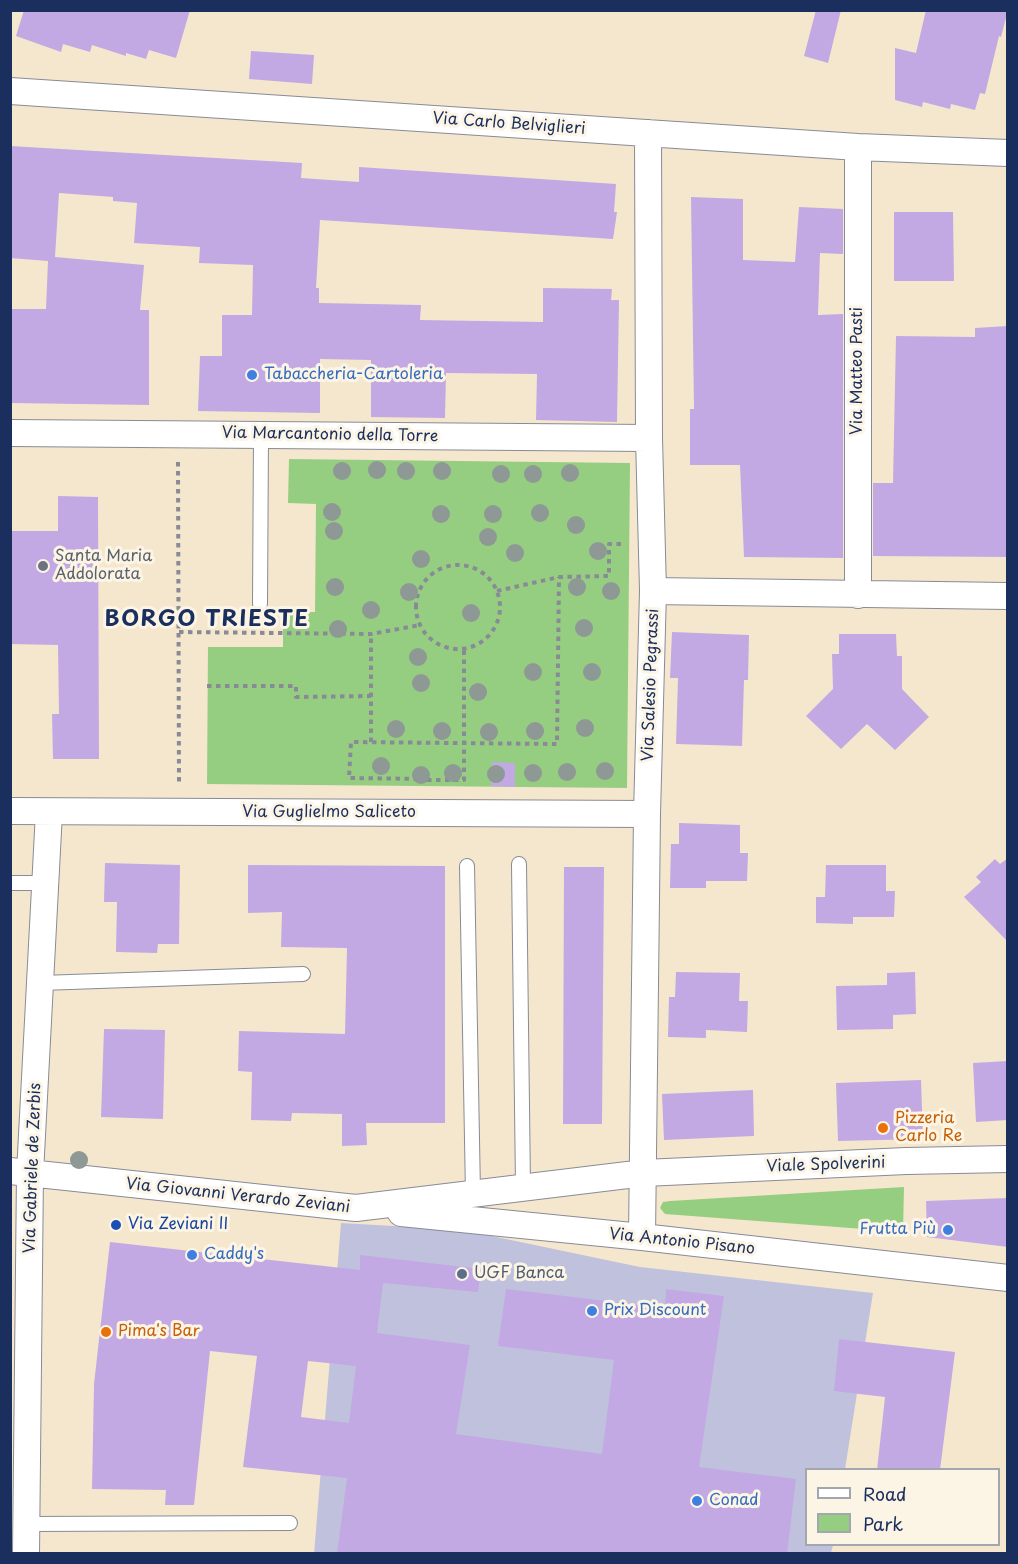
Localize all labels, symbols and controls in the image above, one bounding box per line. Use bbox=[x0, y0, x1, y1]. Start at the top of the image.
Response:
street label: Via Carlo Belviglieri bbox=[432, 109, 586, 139]
street label: Via Matteo Pasti bbox=[848, 307, 868, 435]
place label: Tabaccheria-Cartoleria bbox=[264, 365, 443, 385]
marker: Tabaccheria-Cartoleria bbox=[245, 368, 259, 382]
street label: Via Marcantonio della Torre bbox=[222, 424, 438, 446]
place label: Santa Maria Addolorata bbox=[55, 547, 152, 585]
marker: Santa Maria Addolorata bbox=[36, 559, 50, 573]
district label: BORGO TRIESTE bbox=[106, 607, 308, 633]
street label: Via Salesio Pegrassi bbox=[639, 608, 663, 762]
street label: Via Guglielmo Saliceto bbox=[242, 803, 416, 823]
street label: Via Gabriele de Zerbis bbox=[20, 1082, 46, 1254]
place label: Pizzeria Carlo Re bbox=[895, 1109, 962, 1147]
marker: Pizzeria Carlo Re bbox=[876, 1121, 890, 1135]
street label: Viale Spolverini bbox=[766, 1153, 886, 1177]
street label: Via Giovanni Verardo Zeviani bbox=[125, 1175, 351, 1217]
place label: Via Zeviani II bbox=[128, 1215, 229, 1235]
marker: Via Zeviani II bbox=[109, 1218, 123, 1232]
place label: Frutta Più bbox=[859, 1220, 936, 1240]
marker: Frutta Più bbox=[941, 1223, 955, 1237]
street label: Via Antonio Pisano bbox=[608, 1225, 756, 1259]
place label: Caddy's bbox=[204, 1245, 264, 1265]
marker: Caddy's bbox=[185, 1248, 199, 1262]
place label: UGF Banca bbox=[474, 1264, 564, 1284]
marker: UGF Banca bbox=[455, 1267, 469, 1281]
place label: Prix Discount bbox=[604, 1301, 706, 1321]
marker: Prix Discount bbox=[585, 1304, 599, 1318]
place label: Pima's Bar bbox=[118, 1322, 200, 1342]
marker: Pima's Bar bbox=[99, 1325, 113, 1339]
legend bbox=[805, 1468, 1000, 1546]
text: Road bbox=[863, 1480, 907, 1507]
place label: Conad bbox=[709, 1491, 758, 1511]
marker: Conad bbox=[690, 1494, 704, 1508]
text: Park bbox=[863, 1510, 903, 1537]

